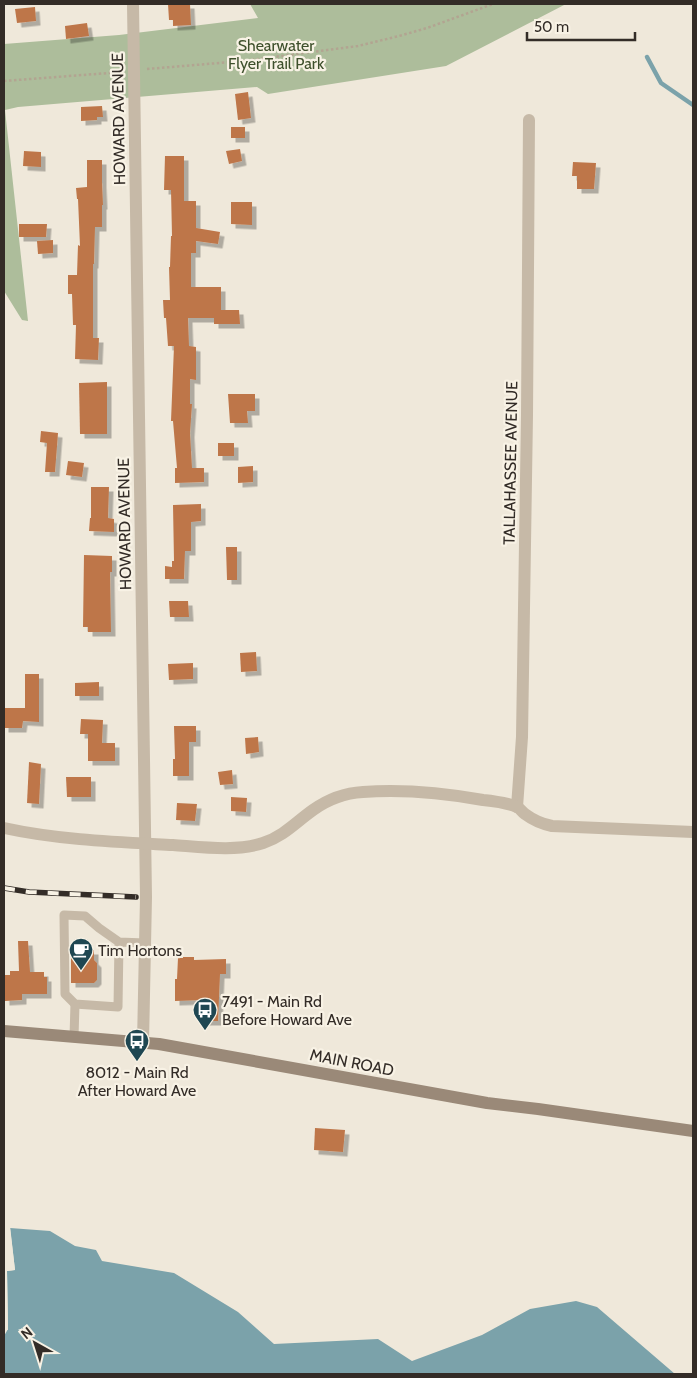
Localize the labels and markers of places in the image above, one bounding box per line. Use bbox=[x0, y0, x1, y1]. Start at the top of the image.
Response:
cafe icon: Tim Hortons bbox=[68, 937, 94, 971]
place label: Tim Hortons bbox=[98, 941, 182, 960]
place label: 7491 - Main Rd Before Howard Ave bbox=[222, 992, 352, 1029]
bus stop icon: 7491 - Main Rd Before Howard Ave bbox=[192, 997, 218, 1031]
bus stop icon: 8012 - Main Rd After Howard Ave bbox=[124, 1028, 150, 1062]
place label: 8012 - Main Rd After Howard Ave bbox=[78, 1063, 196, 1100]

